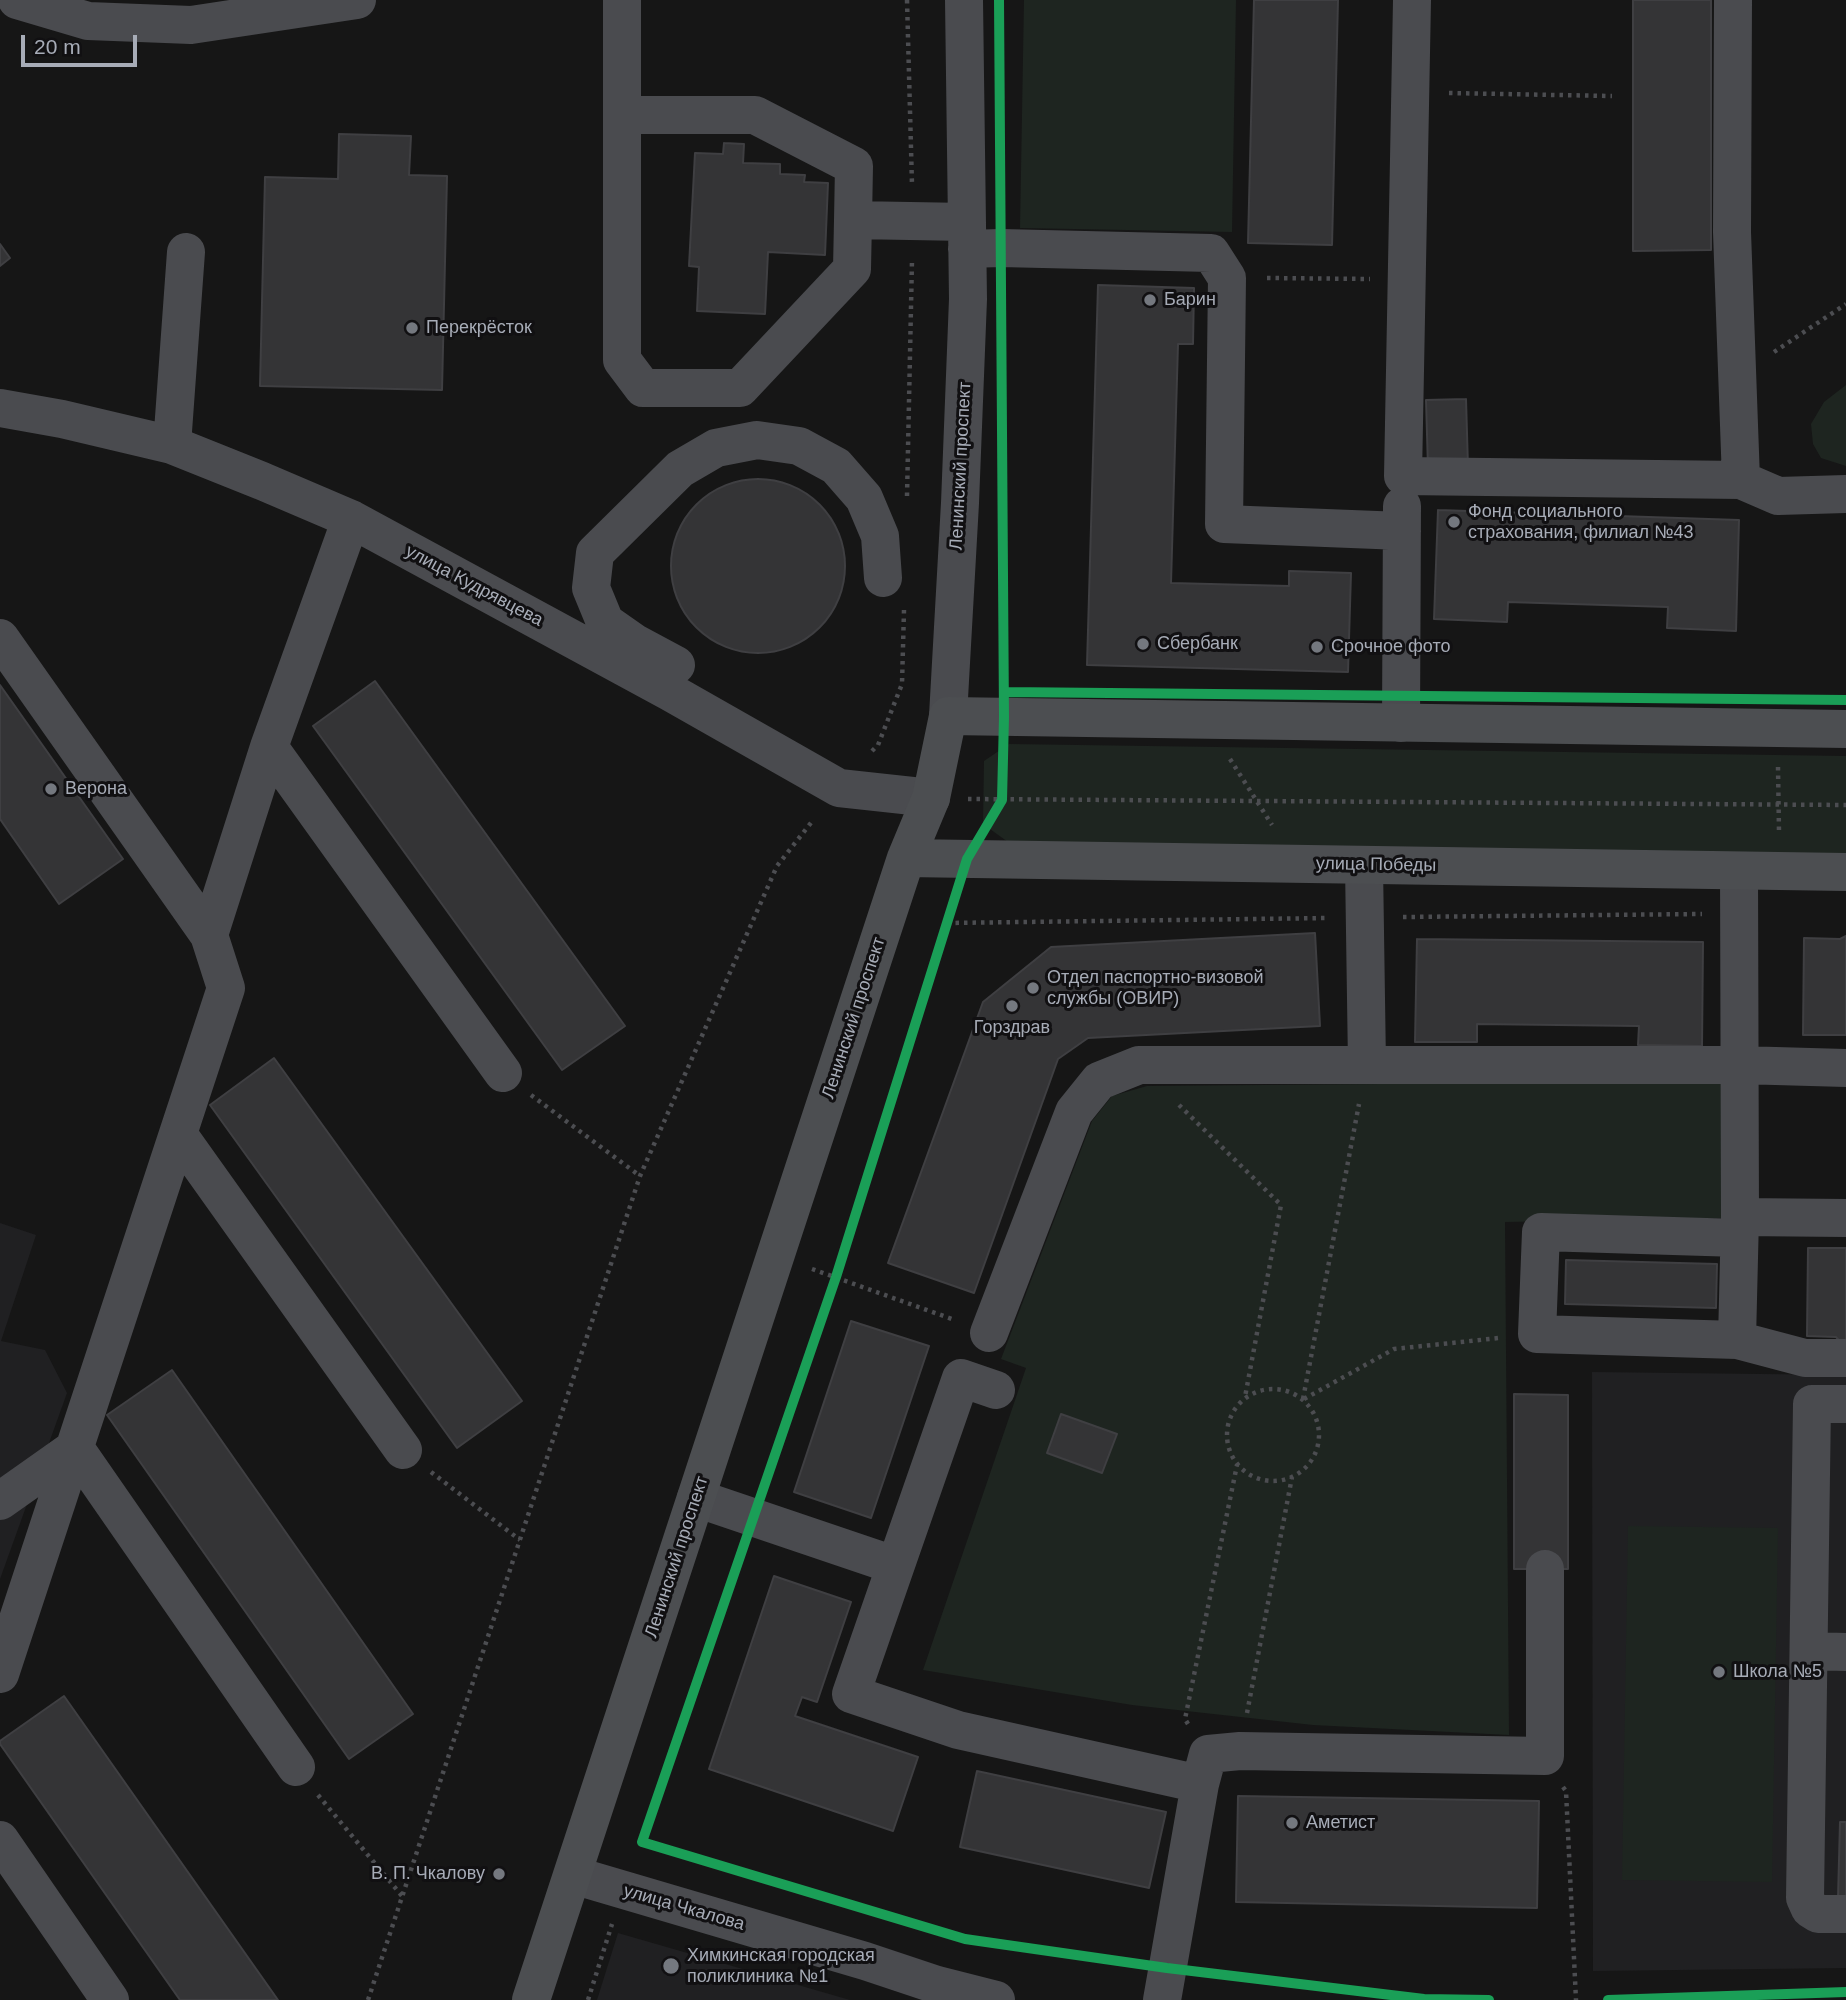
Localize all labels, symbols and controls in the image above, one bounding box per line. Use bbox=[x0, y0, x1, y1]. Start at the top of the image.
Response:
scale bar bbox=[24, 21, 140, 65]
text: 20 m bbox=[34, 35, 81, 58]
place label: Барин bbox=[1164, 289, 1216, 311]
marker: Барин bbox=[1142, 292, 1158, 308]
place label: Перекрёсток bbox=[426, 317, 532, 339]
marker: Перекрёсток bbox=[404, 320, 420, 336]
street label: Ленинский проспект bbox=[946, 381, 976, 551]
place label: Фонд социального страхования, филиал №43 bbox=[1468, 501, 1693, 544]
marker: Фонд социального страхования, филиал №43 bbox=[1446, 514, 1462, 530]
street label: улица Кудрявцева bbox=[402, 541, 546, 631]
place label: Сбербанк bbox=[1157, 633, 1238, 655]
marker: Сбербанк bbox=[1135, 636, 1151, 652]
place label: Срочное фото bbox=[1331, 636, 1450, 658]
marker: Срочное фото bbox=[1309, 639, 1325, 655]
place label: Верона bbox=[65, 778, 127, 800]
marker: Верона bbox=[43, 781, 59, 797]
street label: улица Победы bbox=[1316, 853, 1436, 877]
street label: Ленинский проспект bbox=[818, 934, 890, 1102]
place label: Отдел паспортно-визовой службы (ОВИР) bbox=[1047, 967, 1263, 1010]
marker: Отдел паспортно-визовой службы (ОВИР) bbox=[1025, 980, 1041, 996]
marker: Горздрав bbox=[1004, 998, 1020, 1014]
place label: Горздрав bbox=[974, 1017, 1050, 1039]
street label: Ленинский проспект bbox=[641, 1473, 713, 1641]
place label: Школа №5 bbox=[1733, 1661, 1822, 1683]
marker: Школа №5 bbox=[1711, 1664, 1727, 1680]
place label: Аметист bbox=[1306, 1812, 1375, 1834]
marker: Аметист bbox=[1284, 1815, 1300, 1831]
place label: В. П. Чкалову bbox=[371, 1863, 485, 1885]
marker: В. П. Чкалову bbox=[491, 1866, 507, 1882]
street label: улица Чкалова bbox=[621, 1880, 747, 1936]
place label: Химкинская городская поликлиника №1 bbox=[687, 1945, 875, 1988]
marker: Химкинская городская поликлиника №1 bbox=[661, 1956, 681, 1976]

